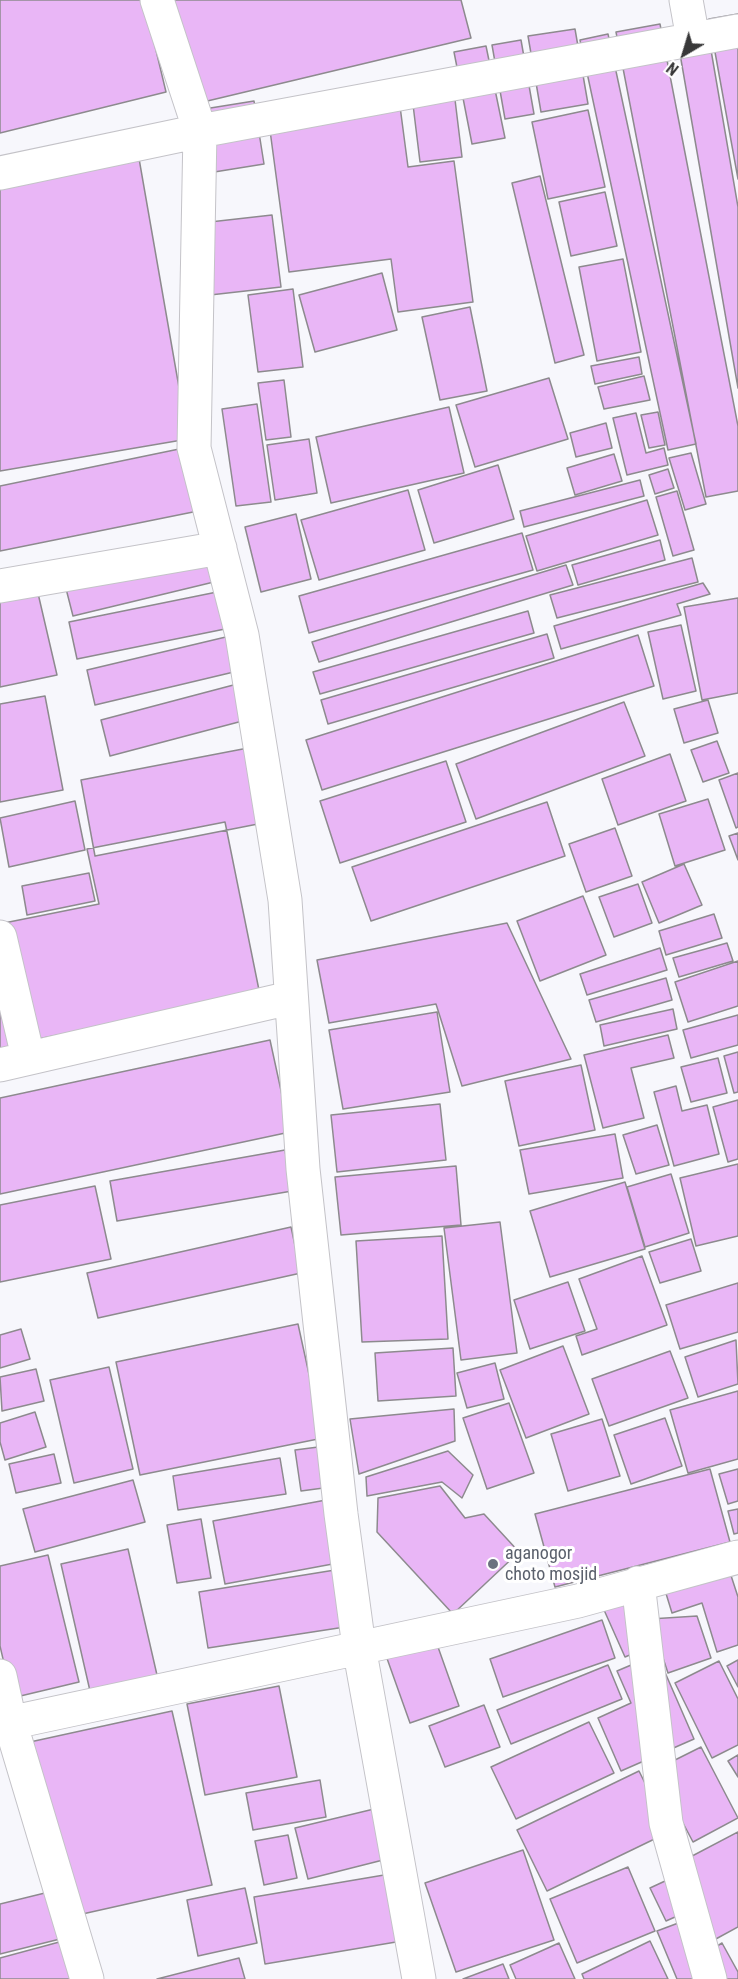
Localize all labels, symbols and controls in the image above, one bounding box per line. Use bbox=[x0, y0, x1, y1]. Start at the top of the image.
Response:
north arrow bbox=[654, 24, 714, 84]
text: N bbox=[663, 58, 682, 79]
place label: aganogor choto mosjid bbox=[505, 1543, 597, 1586]
marker: aganogor choto mosjid bbox=[486, 1557, 500, 1571]

